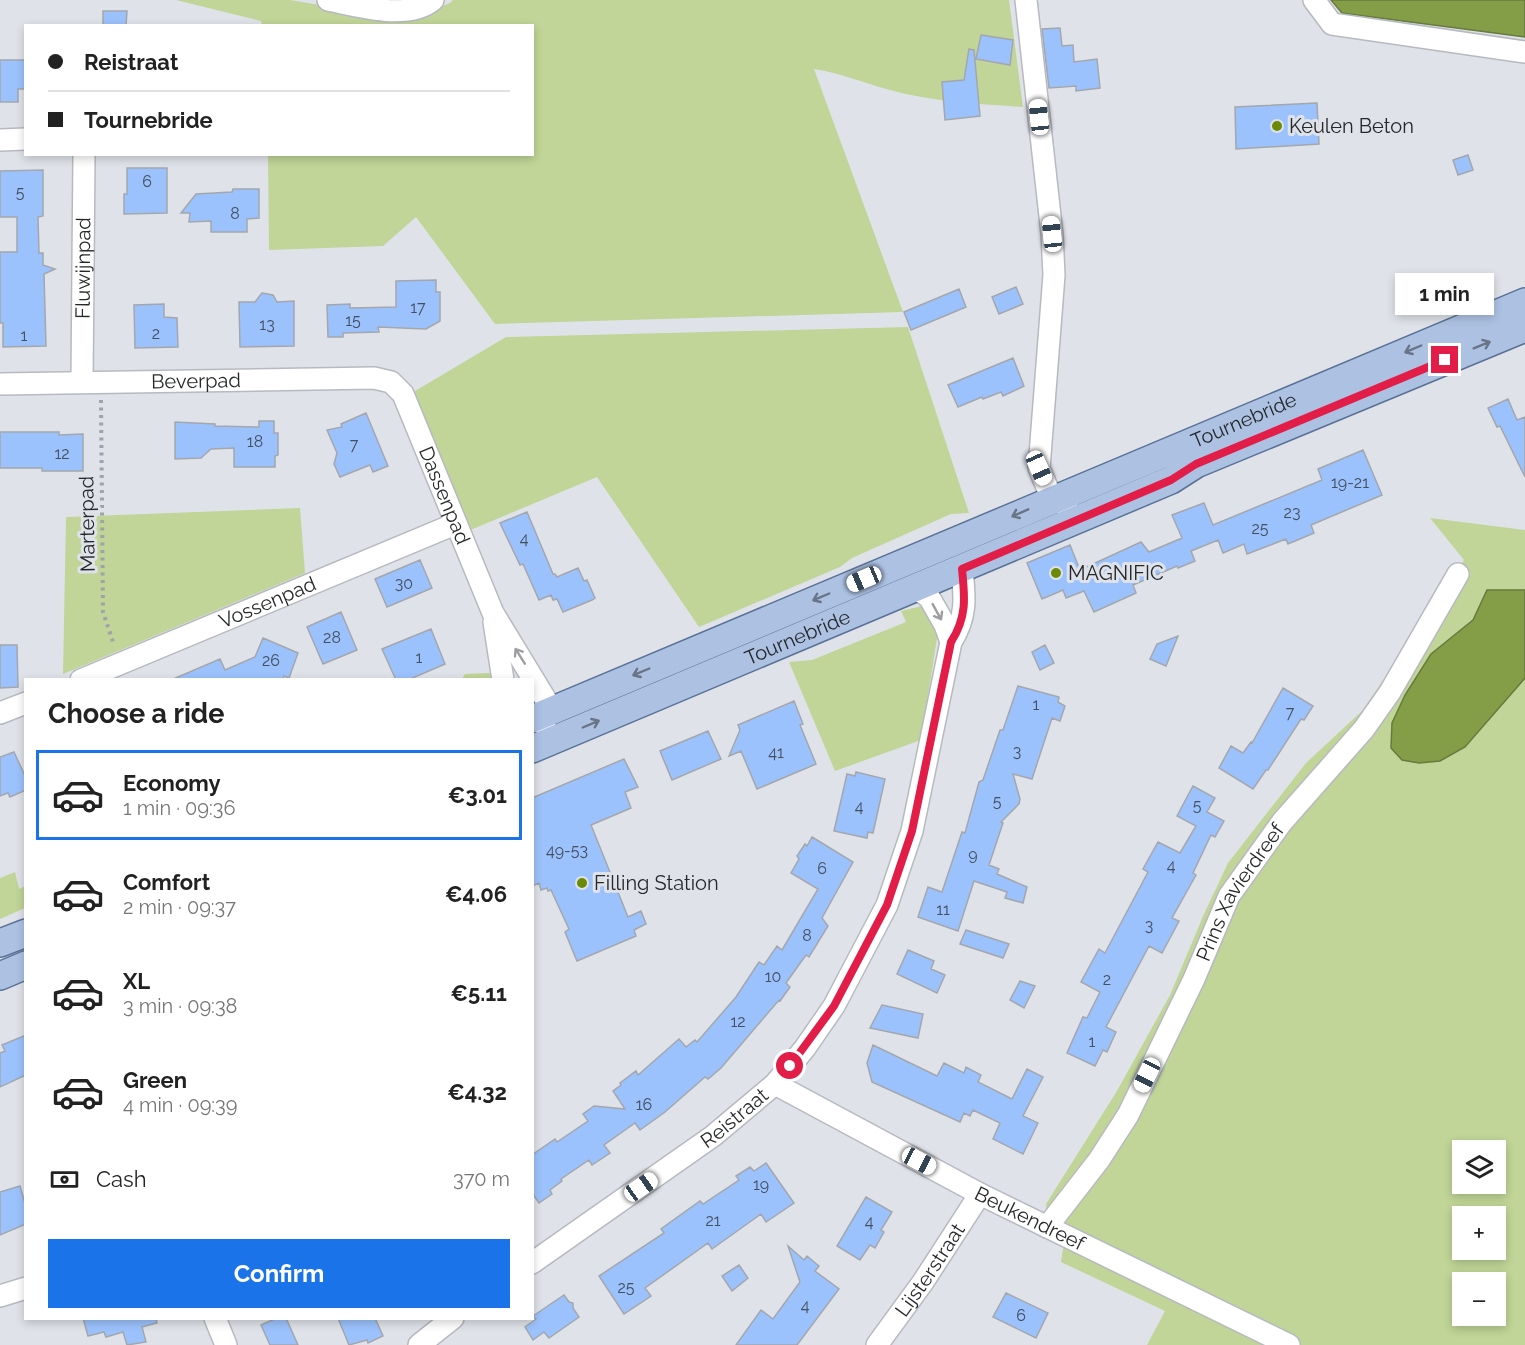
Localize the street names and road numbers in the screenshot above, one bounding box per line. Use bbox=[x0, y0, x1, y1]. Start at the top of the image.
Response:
street label: Fluwijnpad bbox=[71, 217, 95, 319]
street label: Beverpad bbox=[151, 368, 241, 394]
street label: Tournebride bbox=[1187, 387, 1300, 453]
street label: Dassenpad bbox=[414, 443, 475, 548]
street label: Marterpad bbox=[74, 476, 100, 572]
street label: Vossenpad bbox=[215, 571, 319, 633]
street label: Tournebride bbox=[741, 604, 854, 670]
street label: Prins Xavierdreef bbox=[1191, 818, 1290, 965]
street label: Reistraat bbox=[696, 1083, 773, 1153]
street label: Beukendreef bbox=[971, 1181, 1090, 1256]
street label: Lijsterstraat bbox=[890, 1218, 970, 1321]

